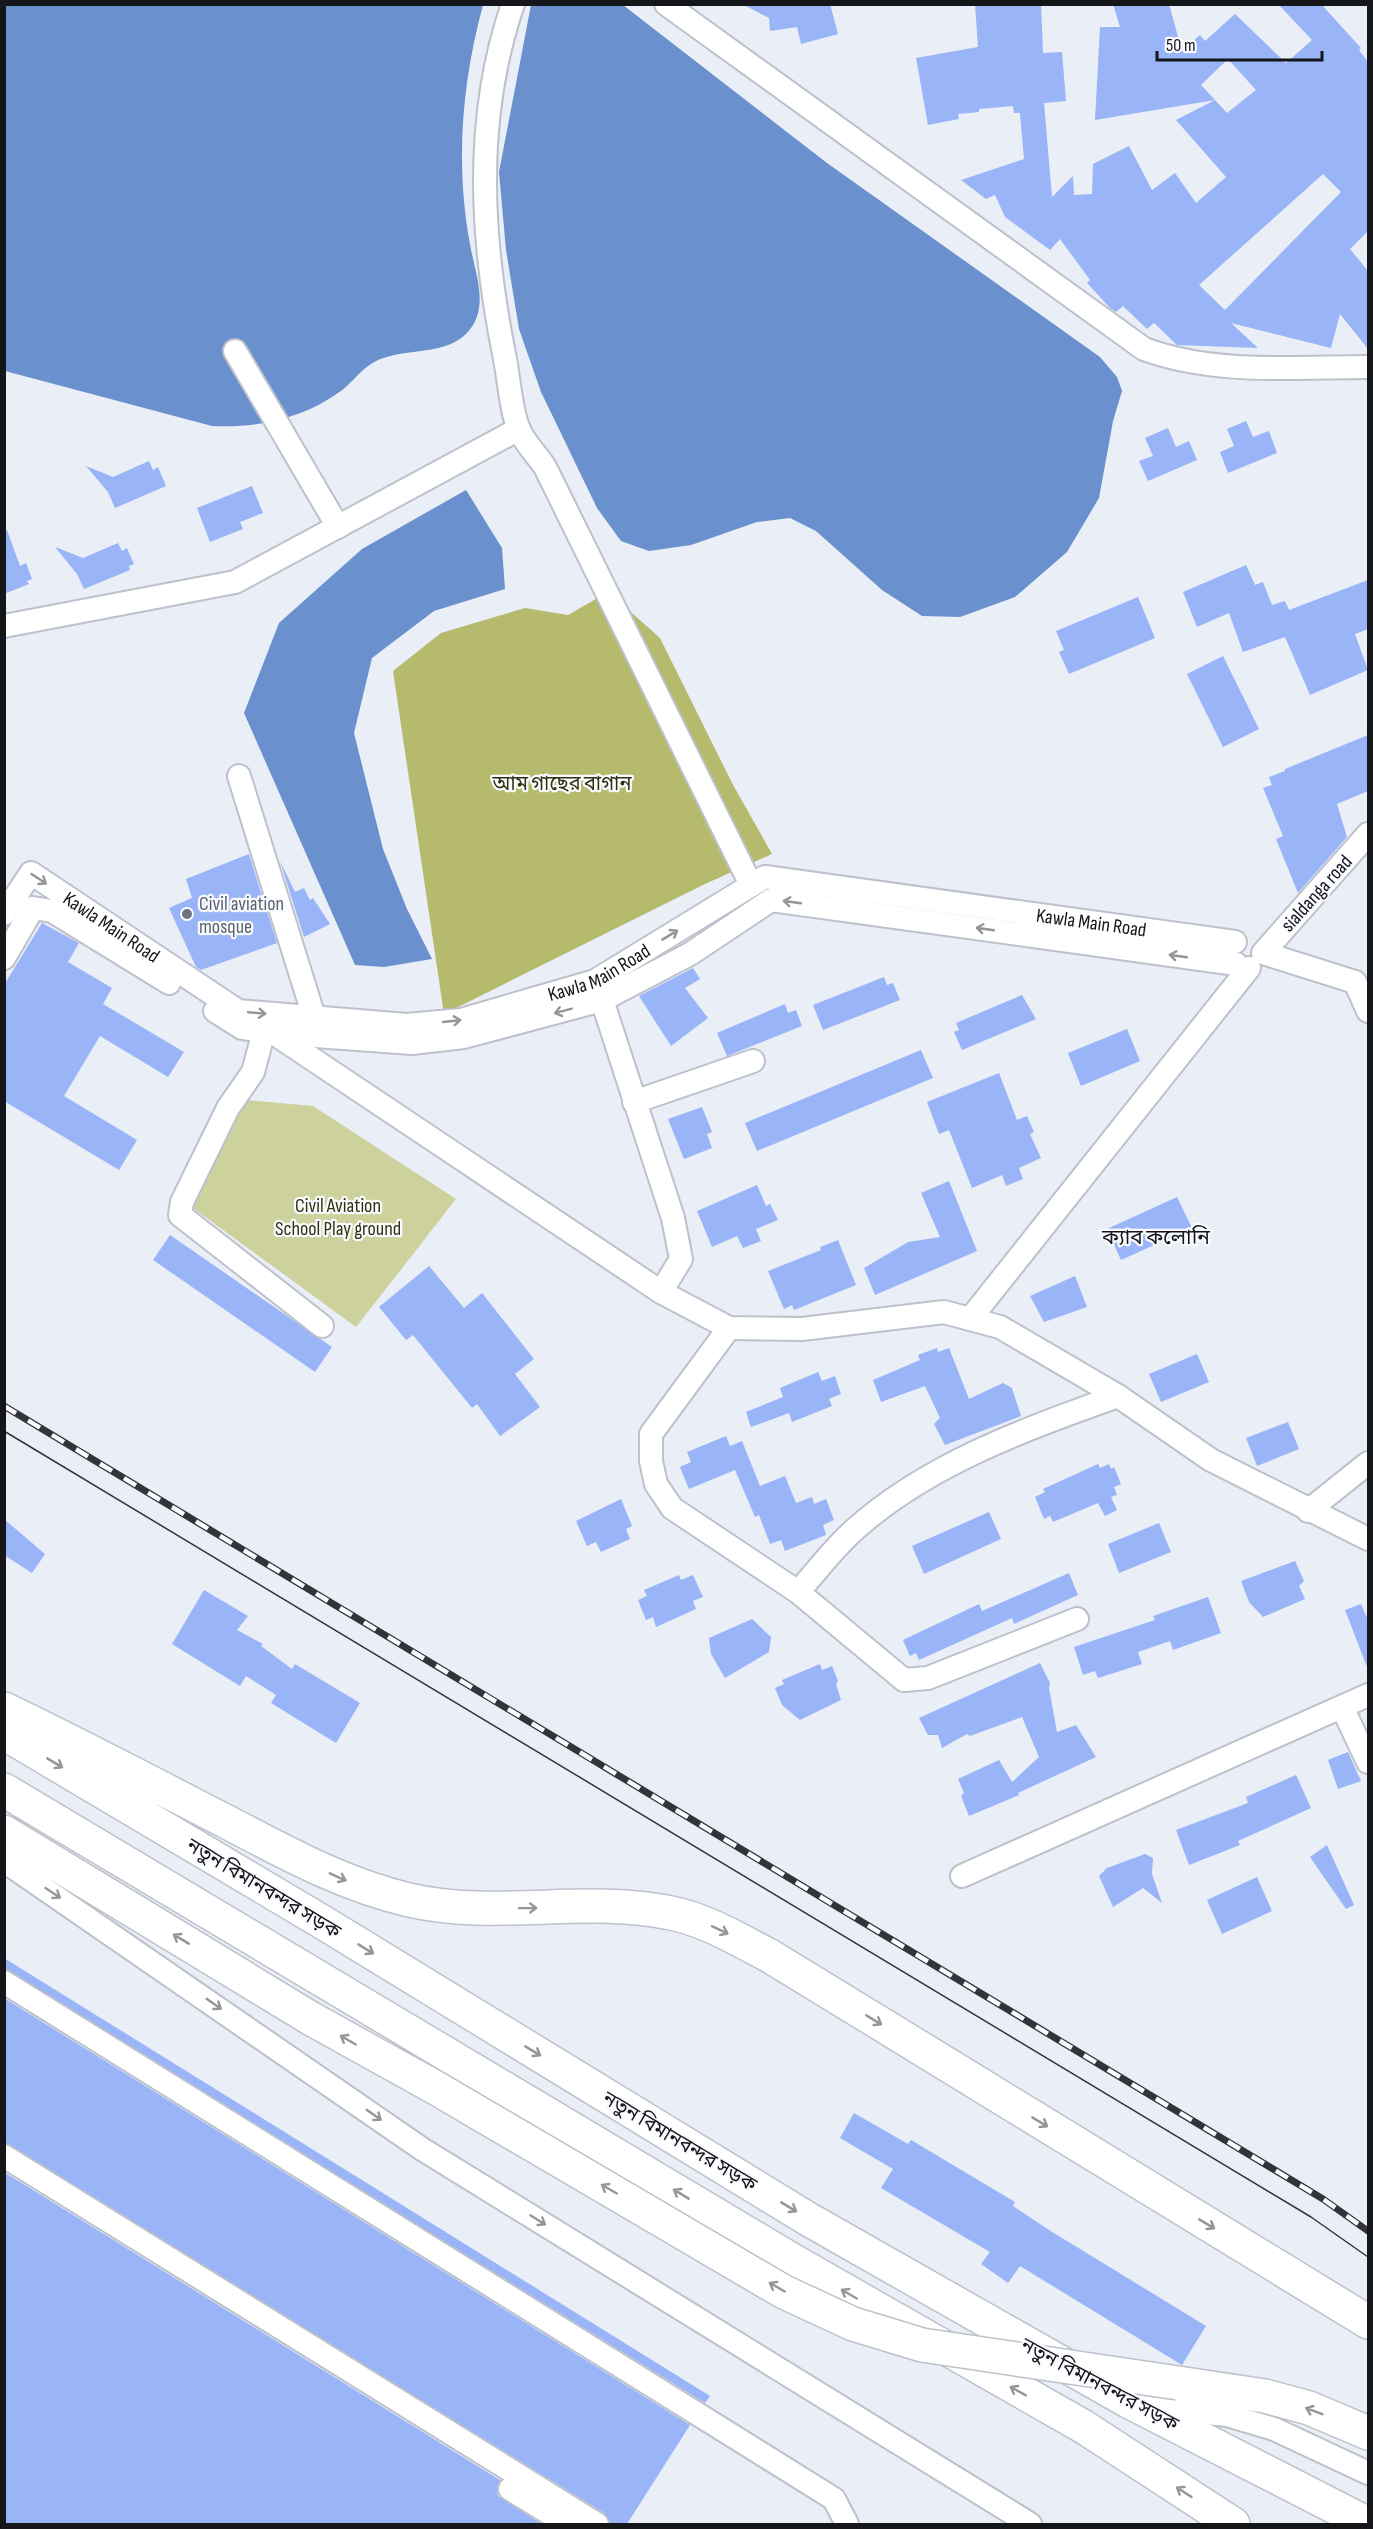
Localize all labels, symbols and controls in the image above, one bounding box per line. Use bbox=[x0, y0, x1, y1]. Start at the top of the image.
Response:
scale bar bbox=[1157, 24, 1322, 62]
text: 50 m bbox=[1166, 35, 1196, 56]
park label: আম গাছের বাগান bbox=[492, 772, 632, 796]
street label: sialdanga road bbox=[1276, 850, 1358, 937]
one-way arrow bbox=[31, 873, 47, 885]
street label: Kawla Main Road bbox=[58, 887, 164, 968]
place label: Civil aviation mosque bbox=[199, 892, 284, 939]
one-way arrow bbox=[782, 897, 802, 908]
street label: Kawla Main Road bbox=[1035, 904, 1148, 943]
marker: Civil aviation mosque bbox=[180, 907, 194, 921]
one-way arrow bbox=[975, 923, 995, 934]
one-way arrow bbox=[661, 929, 678, 941]
street label: Kawla Main Road bbox=[545, 939, 655, 1007]
one-way arrow bbox=[1169, 951, 1188, 962]
one-way arrow bbox=[554, 1005, 573, 1017]
one-way arrow bbox=[247, 1007, 267, 1018]
one-way arrow bbox=[441, 1015, 461, 1026]
park label: Civil Aviation School Play ground bbox=[275, 1194, 401, 1241]
district label: ক্যাব কলোনি bbox=[1101, 1225, 1210, 1250]
one-way arrow bbox=[46, 1757, 63, 1770]
street label: নতুন বিমানবন্দর সড়ক bbox=[181, 1832, 346, 1945]
one-way arrow bbox=[328, 1872, 347, 1883]
one-way arrow bbox=[45, 1887, 61, 1899]
one-way arrow bbox=[518, 1902, 538, 1914]
one-way arrow bbox=[710, 1925, 728, 1937]
one-way arrow bbox=[173, 1933, 190, 1945]
one-way arrow bbox=[357, 1944, 374, 1956]
one-way arrow bbox=[205, 1998, 221, 2010]
one-way arrow bbox=[865, 2015, 882, 2027]
one-way arrow bbox=[340, 2034, 357, 2046]
one-way arrow bbox=[524, 2045, 541, 2057]
street label: নতুন বিমানবন্দর সড়ক bbox=[597, 2085, 762, 2198]
one-way arrow bbox=[365, 2109, 381, 2121]
one-way arrow bbox=[1031, 2117, 1048, 2129]
one-way arrow bbox=[601, 2182, 618, 2194]
one-way arrow bbox=[673, 2188, 690, 2200]
one-way arrow bbox=[780, 2202, 797, 2214]
one-way arrow bbox=[529, 2215, 546, 2227]
one-way arrow bbox=[1198, 2218, 1215, 2230]
one-way arrow bbox=[769, 2281, 786, 2293]
one-way arrow bbox=[840, 2287, 857, 2299]
street label: নতুন বিমানবন্দর সড়ক bbox=[1016, 2332, 1184, 2437]
one-way arrow bbox=[1010, 2385, 1027, 2397]
one-way arrow bbox=[1306, 2405, 1324, 2416]
one-way arrow bbox=[1176, 2485, 1193, 2497]

